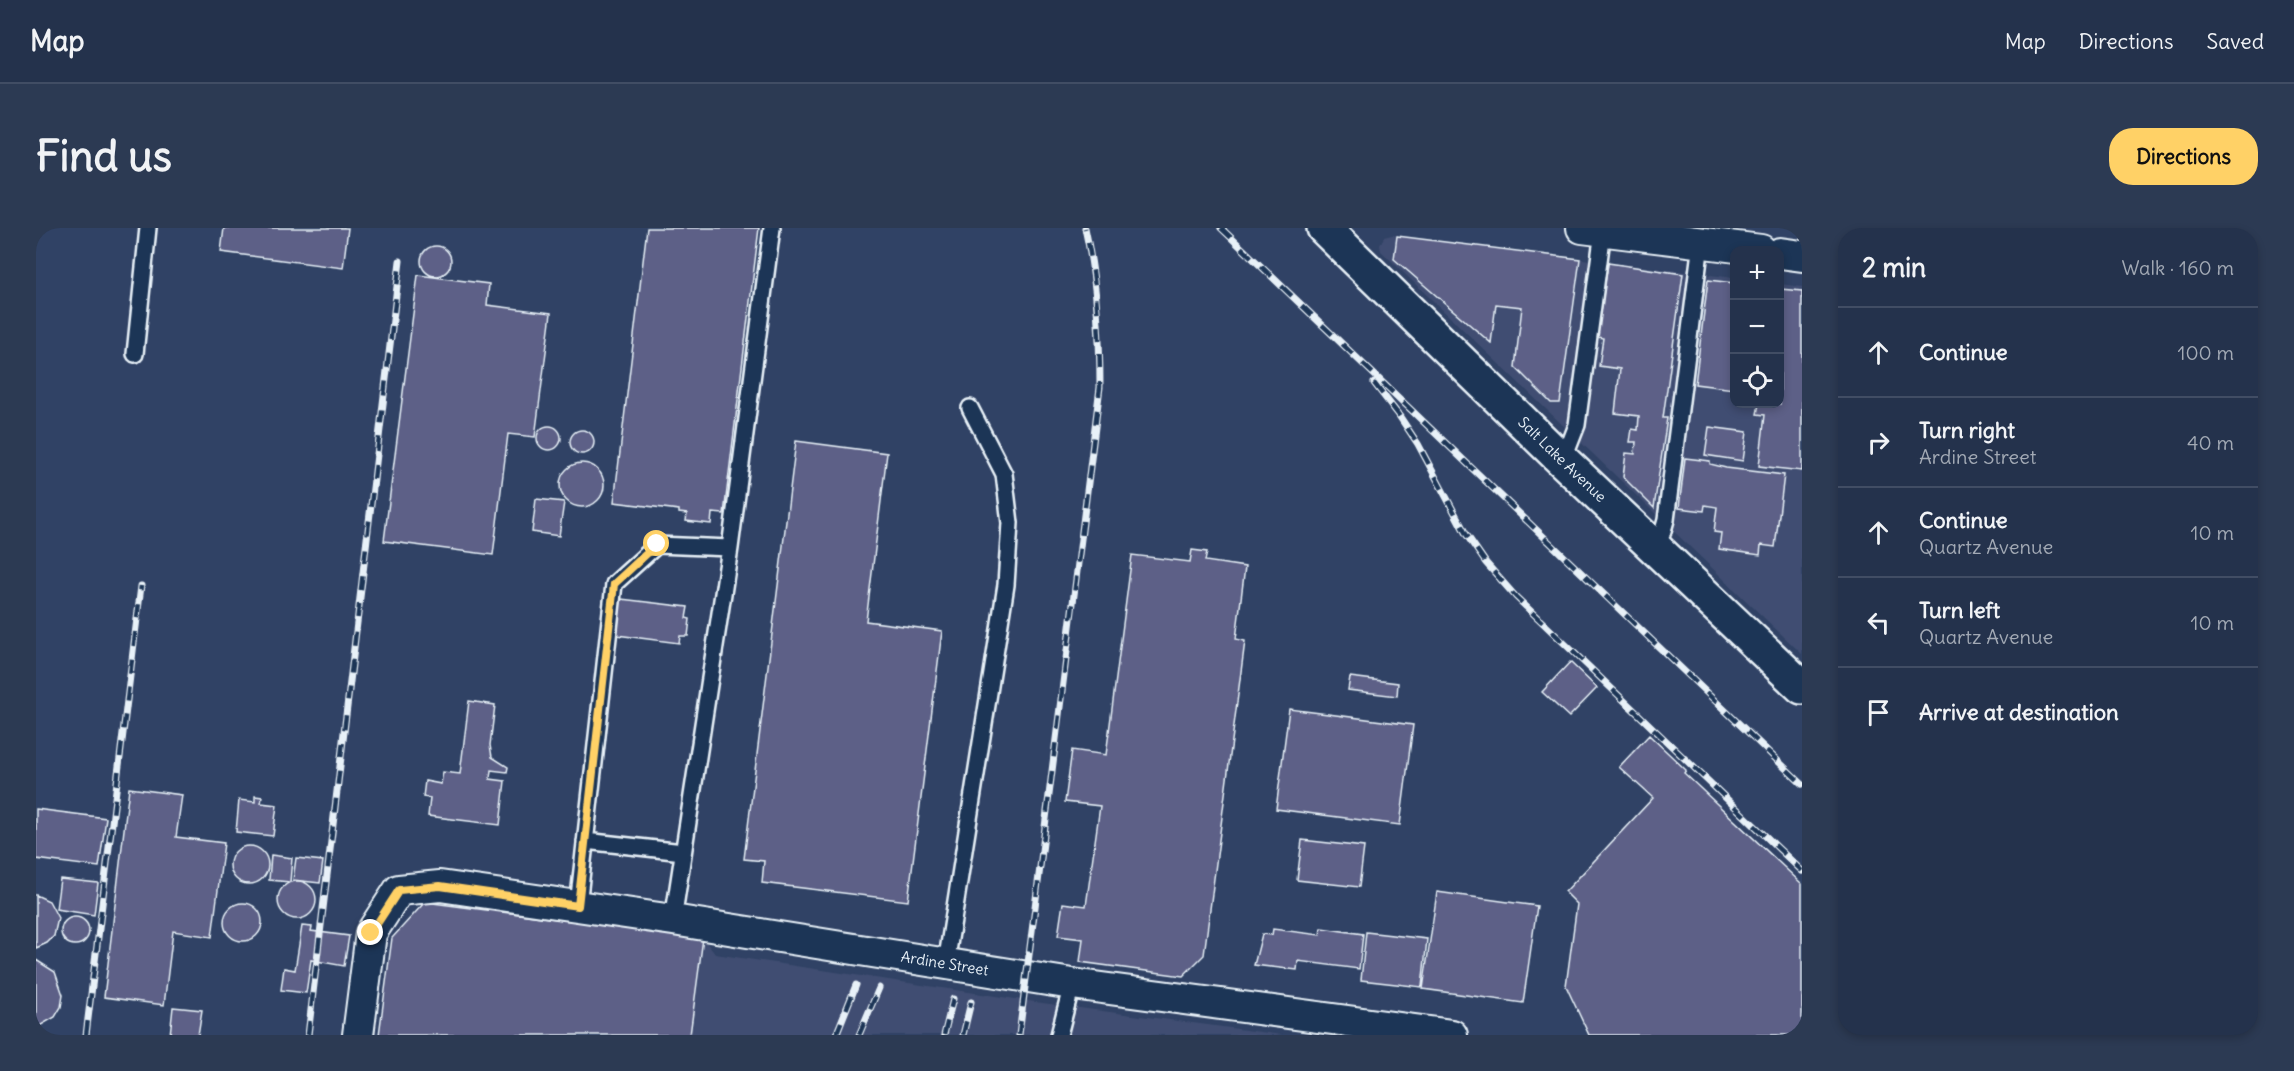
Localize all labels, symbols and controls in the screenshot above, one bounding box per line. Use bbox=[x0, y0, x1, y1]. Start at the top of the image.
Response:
text: Map bbox=[30, 23, 84, 59]
text: Map bbox=[2005, 28, 2046, 55]
text: Directions bbox=[2079, 28, 2173, 55]
text: Saved bbox=[2206, 28, 2264, 55]
button: Directions bbox=[2109, 128, 2258, 185]
text: Find us bbox=[36, 130, 172, 182]
map controls bbox=[1730, 246, 1784, 408]
button: + bbox=[1730, 246, 1784, 300]
text: 2 min bbox=[1862, 251, 1926, 284]
text: Walk · 160 m bbox=[2121, 255, 2234, 280]
button: − bbox=[1730, 300, 1784, 354]
icon: ahead bbox=[1862, 336, 1895, 369]
text: Continue bbox=[1919, 338, 2008, 366]
text: 100 m bbox=[2177, 340, 2234, 365]
button: locate bbox=[1730, 354, 1784, 408]
street label: Salt Lake Avenue bbox=[1514, 412, 1610, 506]
text: Turn right bbox=[1919, 416, 2015, 444]
icon: right bbox=[1862, 426, 1895, 459]
text: 40 m bbox=[2187, 430, 2234, 455]
text: Ardine Street bbox=[1919, 444, 2037, 469]
text: Continue bbox=[1919, 506, 2008, 534]
icon: ahead bbox=[1862, 516, 1895, 549]
text: 10 m bbox=[2191, 520, 2234, 545]
route start bbox=[643, 530, 669, 556]
text: Quartz Avenue bbox=[1919, 534, 2053, 559]
text: Turn left bbox=[1919, 596, 2000, 624]
icon: left bbox=[1862, 606, 1895, 639]
text: 10 m bbox=[2191, 610, 2234, 635]
text: Quartz Avenue bbox=[1919, 624, 2053, 649]
icon: arrive bbox=[1862, 696, 1895, 729]
text: Arrive at destination bbox=[1919, 698, 2119, 726]
route end bbox=[357, 919, 383, 945]
street label: Ardine Street bbox=[900, 947, 990, 979]

